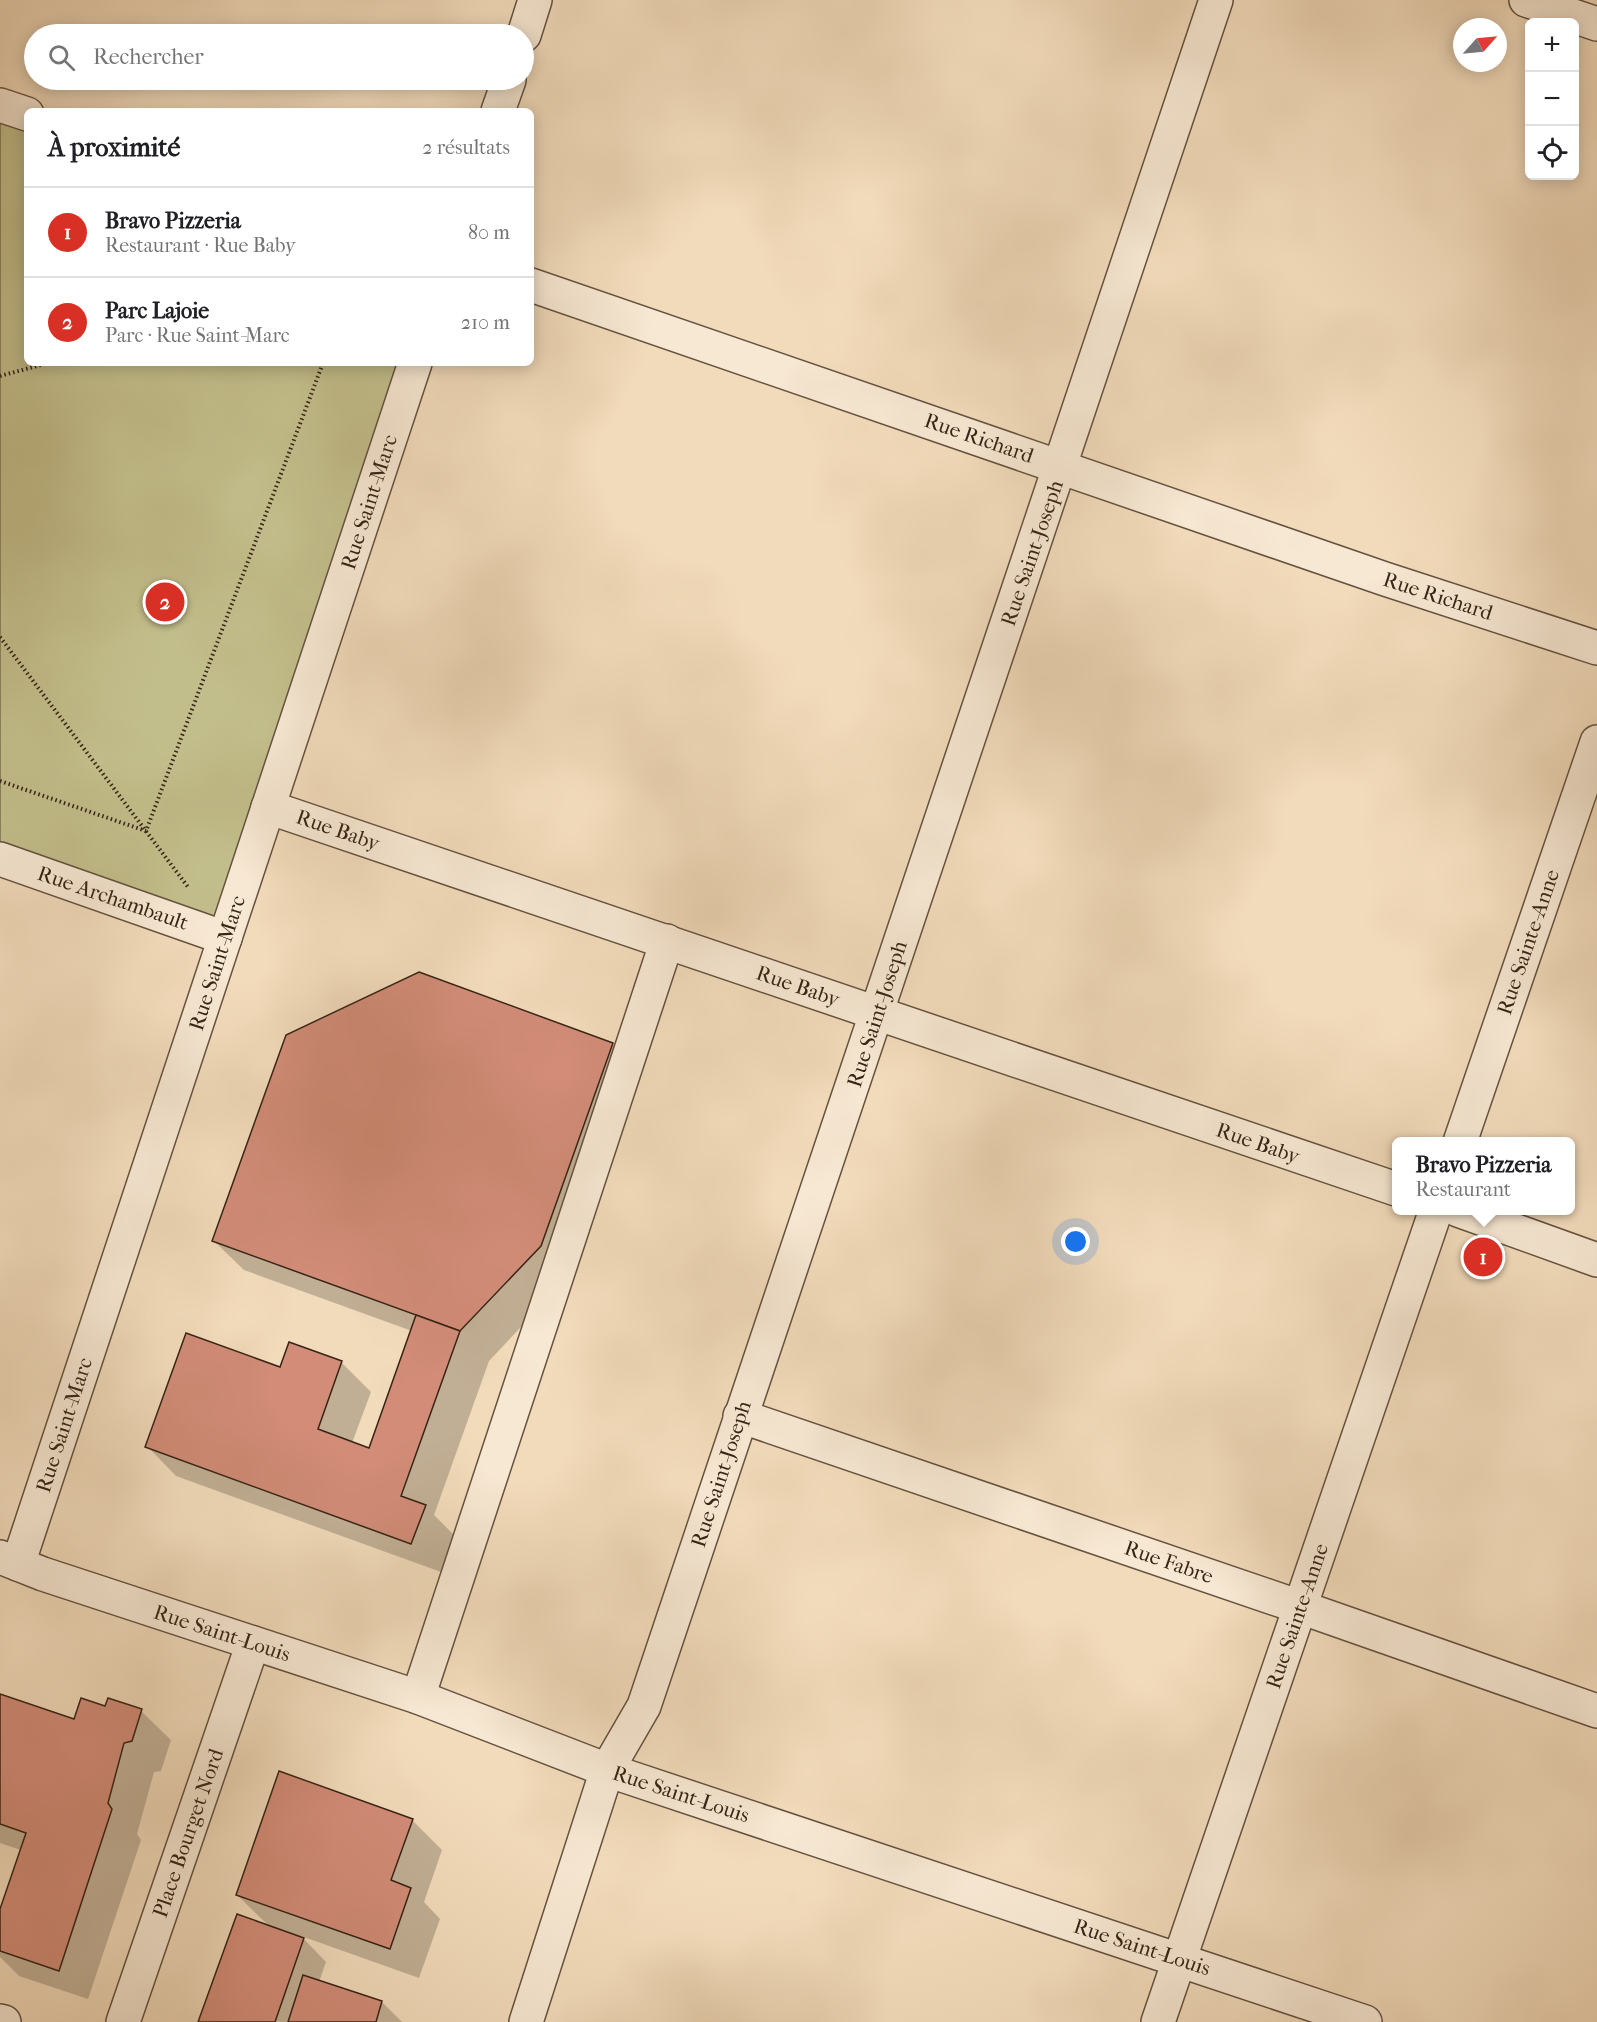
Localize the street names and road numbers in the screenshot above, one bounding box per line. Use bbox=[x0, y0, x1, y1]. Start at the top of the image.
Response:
street label: Rue Richard bbox=[921, 408, 1037, 468]
street label: Rue Saint-Marc bbox=[336, 432, 402, 572]
street label: Rue Saint-Joseph bbox=[996, 477, 1068, 629]
street label: Rue Richard bbox=[1380, 567, 1496, 625]
street label: Rue Baby bbox=[293, 805, 384, 856]
street label: Rue Archambault bbox=[34, 861, 192, 935]
street label: Rue Sainte-Anne bbox=[1492, 866, 1564, 1018]
street label: Rue Saint-Marc bbox=[184, 893, 250, 1033]
street label: Rue Saint-Joseph bbox=[842, 938, 912, 1090]
street label: Rue Baby bbox=[753, 961, 844, 1012]
street label: Rue Baby bbox=[1213, 1118, 1304, 1169]
street label: Rue Saint-Marc bbox=[31, 1355, 97, 1495]
street label: Rue Saint-Joseph bbox=[686, 1398, 756, 1550]
street label: Rue Fabre bbox=[1121, 1536, 1217, 1588]
street label: Rue Sainte-Anne bbox=[1261, 1540, 1333, 1692]
street label: Rue Saint-Louis bbox=[151, 1600, 294, 1666]
street label: Place Bourget Nord bbox=[148, 1745, 228, 1921]
street label: Rue Saint-Louis bbox=[610, 1761, 753, 1827]
street label: Rue Saint-Louis bbox=[1071, 1914, 1214, 1980]

